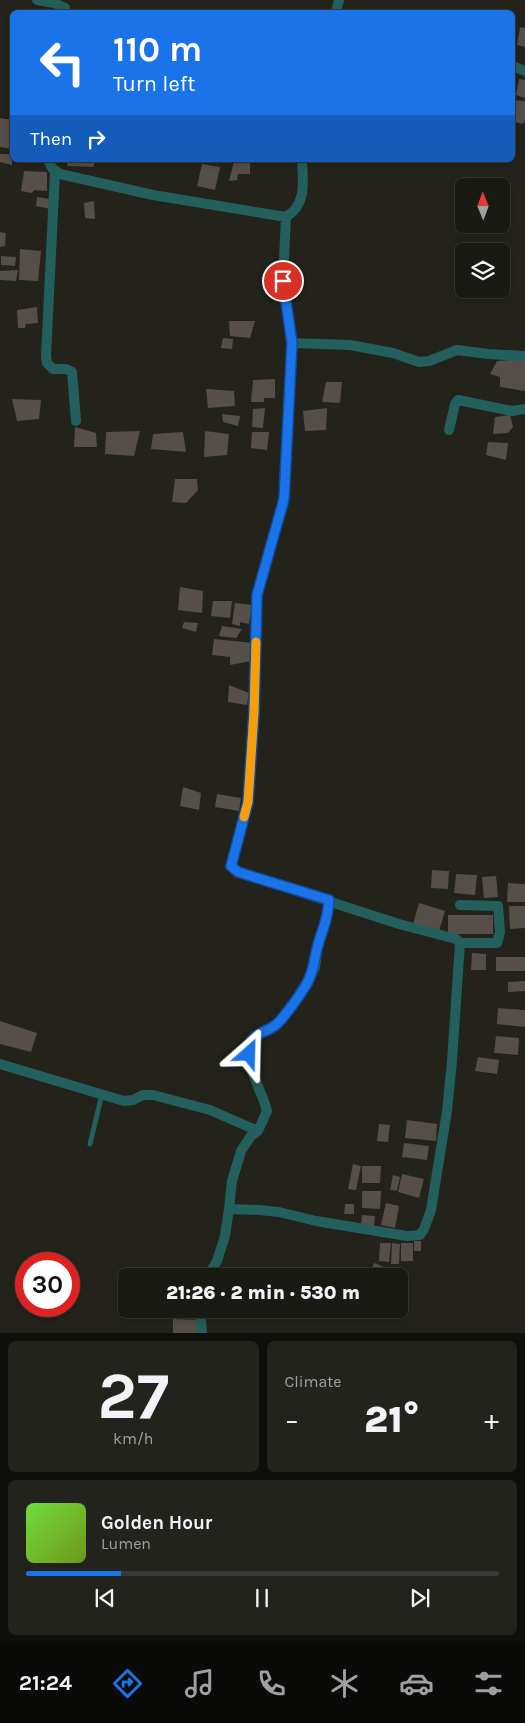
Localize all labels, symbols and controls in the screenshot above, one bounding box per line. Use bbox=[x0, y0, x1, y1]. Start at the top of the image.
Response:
text: 110 m bbox=[113, 29, 202, 70]
icon: left bbox=[30, 30, 95, 95]
text: Turn left bbox=[113, 71, 196, 97]
icon: right bbox=[82, 125, 110, 153]
text: Then bbox=[30, 128, 72, 150]
north arrow bbox=[455, 178, 510, 232]
map controls bbox=[455, 178, 510, 298]
button: layers bbox=[455, 243, 510, 298]
pin bbox=[262, 260, 304, 302]
icon: arrive bbox=[269, 267, 297, 295]
position arrow bbox=[222, 1027, 274, 1079]
speed limit sign: 30 bbox=[15, 1252, 80, 1317]
text: 21:26 · 2 min · 530 m bbox=[166, 1282, 360, 1304]
text: 27 bbox=[97, 1358, 169, 1434]
text: Climate bbox=[285, 1372, 342, 1391]
text: 21° bbox=[364, 1397, 419, 1442]
text: − bbox=[285, 1403, 299, 1436]
text: + bbox=[484, 1403, 499, 1436]
text: km/h bbox=[113, 1429, 154, 1448]
text: Golden Hour bbox=[101, 1512, 212, 1534]
text: Lumen bbox=[101, 1534, 151, 1553]
icon: previous bbox=[91, 1584, 119, 1612]
icon: pause bbox=[248, 1584, 276, 1612]
icon: next bbox=[406, 1584, 434, 1612]
icon: directions bbox=[110, 1666, 145, 1701]
icon: music bbox=[182, 1666, 217, 1701]
icon: phone bbox=[254, 1666, 289, 1701]
icon: climate bbox=[327, 1666, 362, 1701]
icon: car bbox=[399, 1666, 434, 1701]
icon: filters bbox=[471, 1666, 506, 1701]
text: 21:24 bbox=[19, 1670, 72, 1696]

